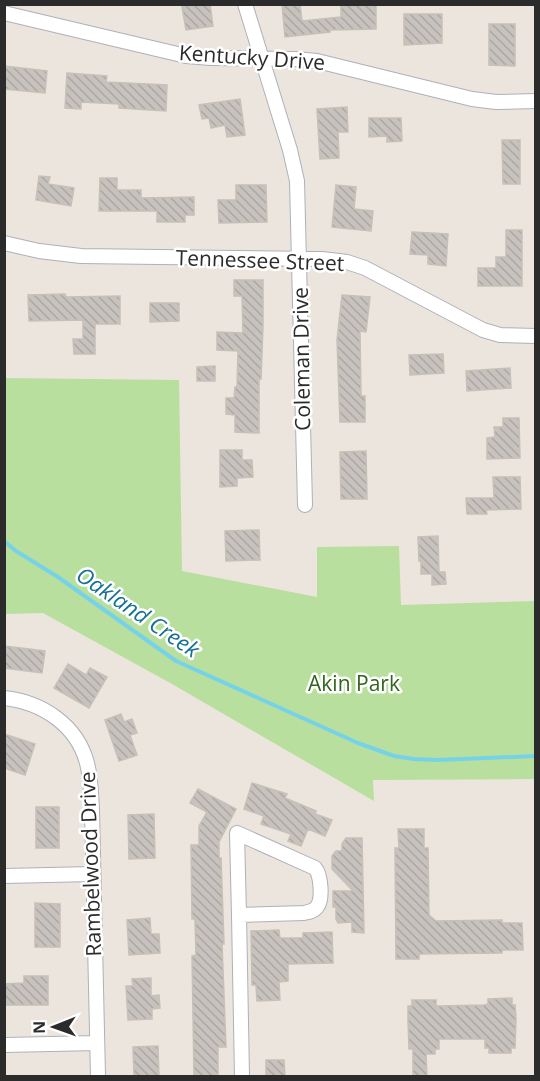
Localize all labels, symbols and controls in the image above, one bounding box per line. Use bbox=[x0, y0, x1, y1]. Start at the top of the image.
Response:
street label: Kentucky Drive bbox=[178, 38, 326, 76]
street label: Tennessee Street bbox=[175, 243, 345, 277]
street label: Coleman Drive bbox=[286, 287, 316, 431]
water label: Oakland Creek bbox=[71, 559, 207, 664]
park label: Akin Park bbox=[308, 669, 400, 697]
street label: Rambelwood Drive bbox=[73, 771, 107, 957]
north arrow bbox=[24, 997, 84, 1057]
text: N bbox=[28, 1021, 50, 1034]

